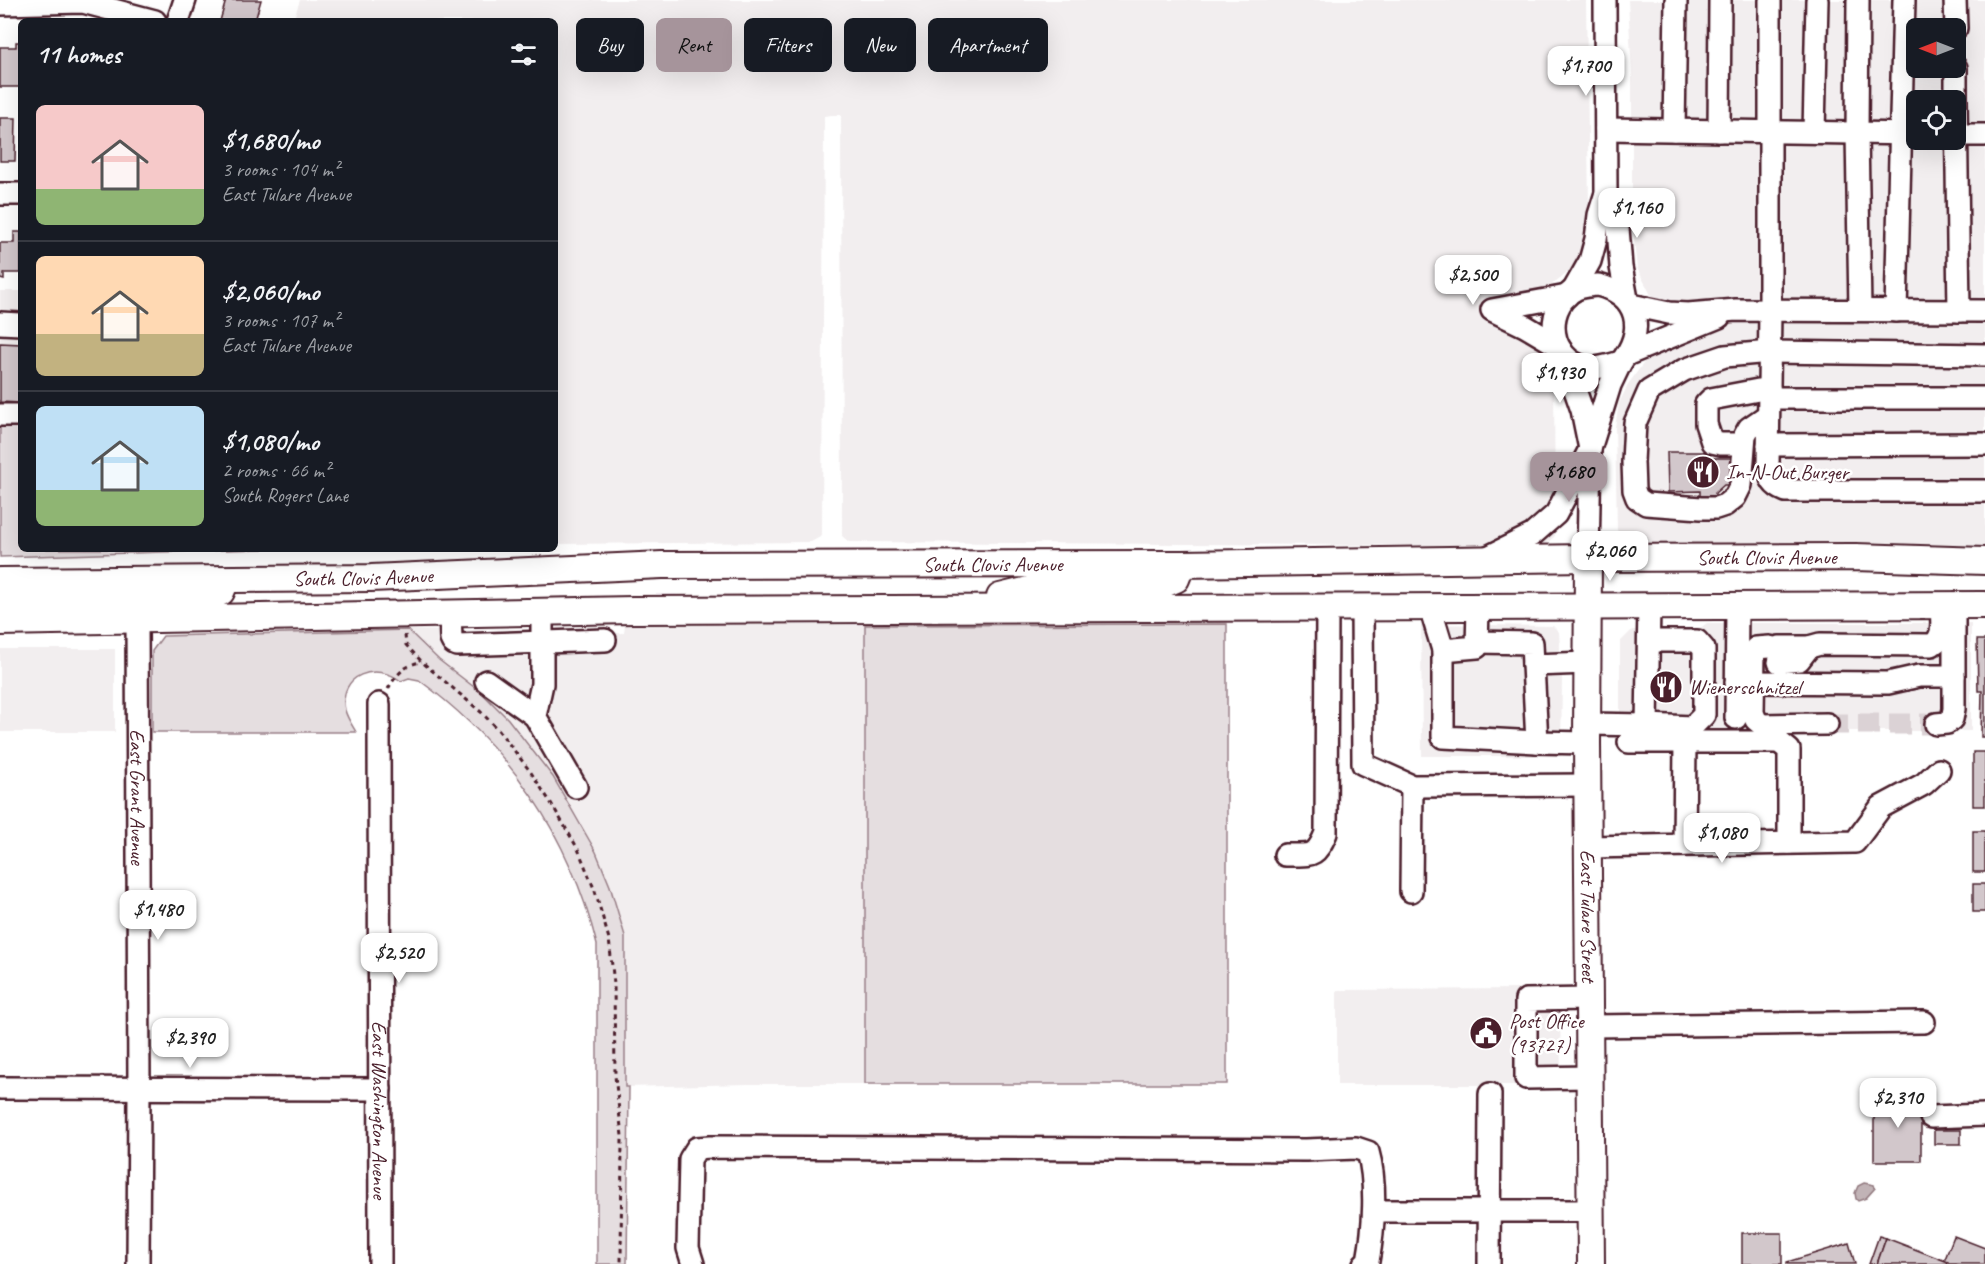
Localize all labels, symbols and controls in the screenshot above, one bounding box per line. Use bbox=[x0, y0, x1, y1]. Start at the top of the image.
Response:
chip: Buy bbox=[576, 18, 644, 72]
chip: Rent bbox=[656, 18, 732, 72]
chip: Filters bbox=[744, 18, 832, 72]
chip: New bbox=[844, 18, 916, 72]
chip: Apartment bbox=[928, 18, 1048, 72]
north arrow bbox=[1906, 18, 1966, 78]
map controls bbox=[1906, 18, 1966, 150]
text: 11 homes bbox=[36, 38, 121, 71]
icon: filters bbox=[507, 38, 540, 71]
pin: $1,700 bbox=[1537, 46, 1635, 97]
text: $1,700 bbox=[1562, 53, 1610, 78]
button: locate bbox=[1906, 90, 1966, 150]
text: $1,680/mo bbox=[222, 124, 320, 157]
icon: home bbox=[84, 129, 156, 201]
text: 3 rooms · 104 m² bbox=[222, 157, 339, 182]
text: East Tulare Avenue bbox=[222, 182, 351, 207]
pin: $1,160 bbox=[1588, 188, 1686, 239]
text: $1,160 bbox=[1612, 195, 1662, 220]
pin: $2,500 bbox=[1424, 255, 1522, 306]
text: $2,500 bbox=[1449, 262, 1497, 287]
text: $2,060/mo bbox=[222, 275, 320, 308]
icon: home bbox=[84, 280, 156, 352]
text: 3 rooms · 107 m² bbox=[222, 308, 339, 333]
text: East Tulare Avenue bbox=[222, 333, 351, 358]
pin: $1,930 bbox=[1511, 353, 1609, 404]
text: $1,930 bbox=[1536, 360, 1584, 385]
text: $1,080/mo bbox=[222, 425, 319, 458]
icon: home bbox=[84, 430, 156, 502]
pin: $1,680 bbox=[1520, 452, 1618, 503]
restaurant icon: In-N-Out Burger bbox=[1685, 454, 1721, 490]
text: 2 rooms · 66 m² bbox=[222, 458, 330, 483]
text: $1,680 bbox=[1544, 459, 1594, 484]
place label: In-N-Out Burger bbox=[1726, 459, 1851, 485]
text: South Rogers Lane bbox=[222, 483, 348, 508]
pin: $2,060 bbox=[1561, 531, 1659, 582]
text: $2,060 bbox=[1585, 538, 1635, 563]
street label: South Clovis Avenue bbox=[1697, 544, 1839, 571]
street label: South Clovis Avenue bbox=[923, 551, 1065, 577]
street label: South Clovis Avenue bbox=[293, 562, 436, 592]
restaurant icon: Wienerschnitzel bbox=[1648, 669, 1684, 705]
place label: Wienerschnitzel bbox=[1689, 674, 1804, 700]
street label: East Grant Avenue bbox=[124, 729, 151, 866]
pin: $1,080 bbox=[1673, 813, 1771, 864]
text: $1,080 bbox=[1698, 820, 1746, 845]
street label: East Tulare Street bbox=[1575, 850, 1602, 984]
pin: $1,480 bbox=[109, 890, 207, 941]
text: $1,480 bbox=[134, 897, 182, 922]
pin: $2,520 bbox=[350, 933, 448, 984]
text: $2,520 bbox=[375, 940, 423, 965]
place label: Post Office (93727) bbox=[1509, 1008, 1586, 1058]
public building icon: Post Office (93727) bbox=[1468, 1015, 1504, 1051]
pin: $2,390 bbox=[141, 1018, 239, 1069]
street label: East Washington Avenue bbox=[367, 1021, 393, 1201]
text: $2,390 bbox=[166, 1025, 214, 1050]
pin: $2,310 bbox=[1849, 1078, 1947, 1129]
text: $2,310 bbox=[1874, 1085, 1922, 1110]

